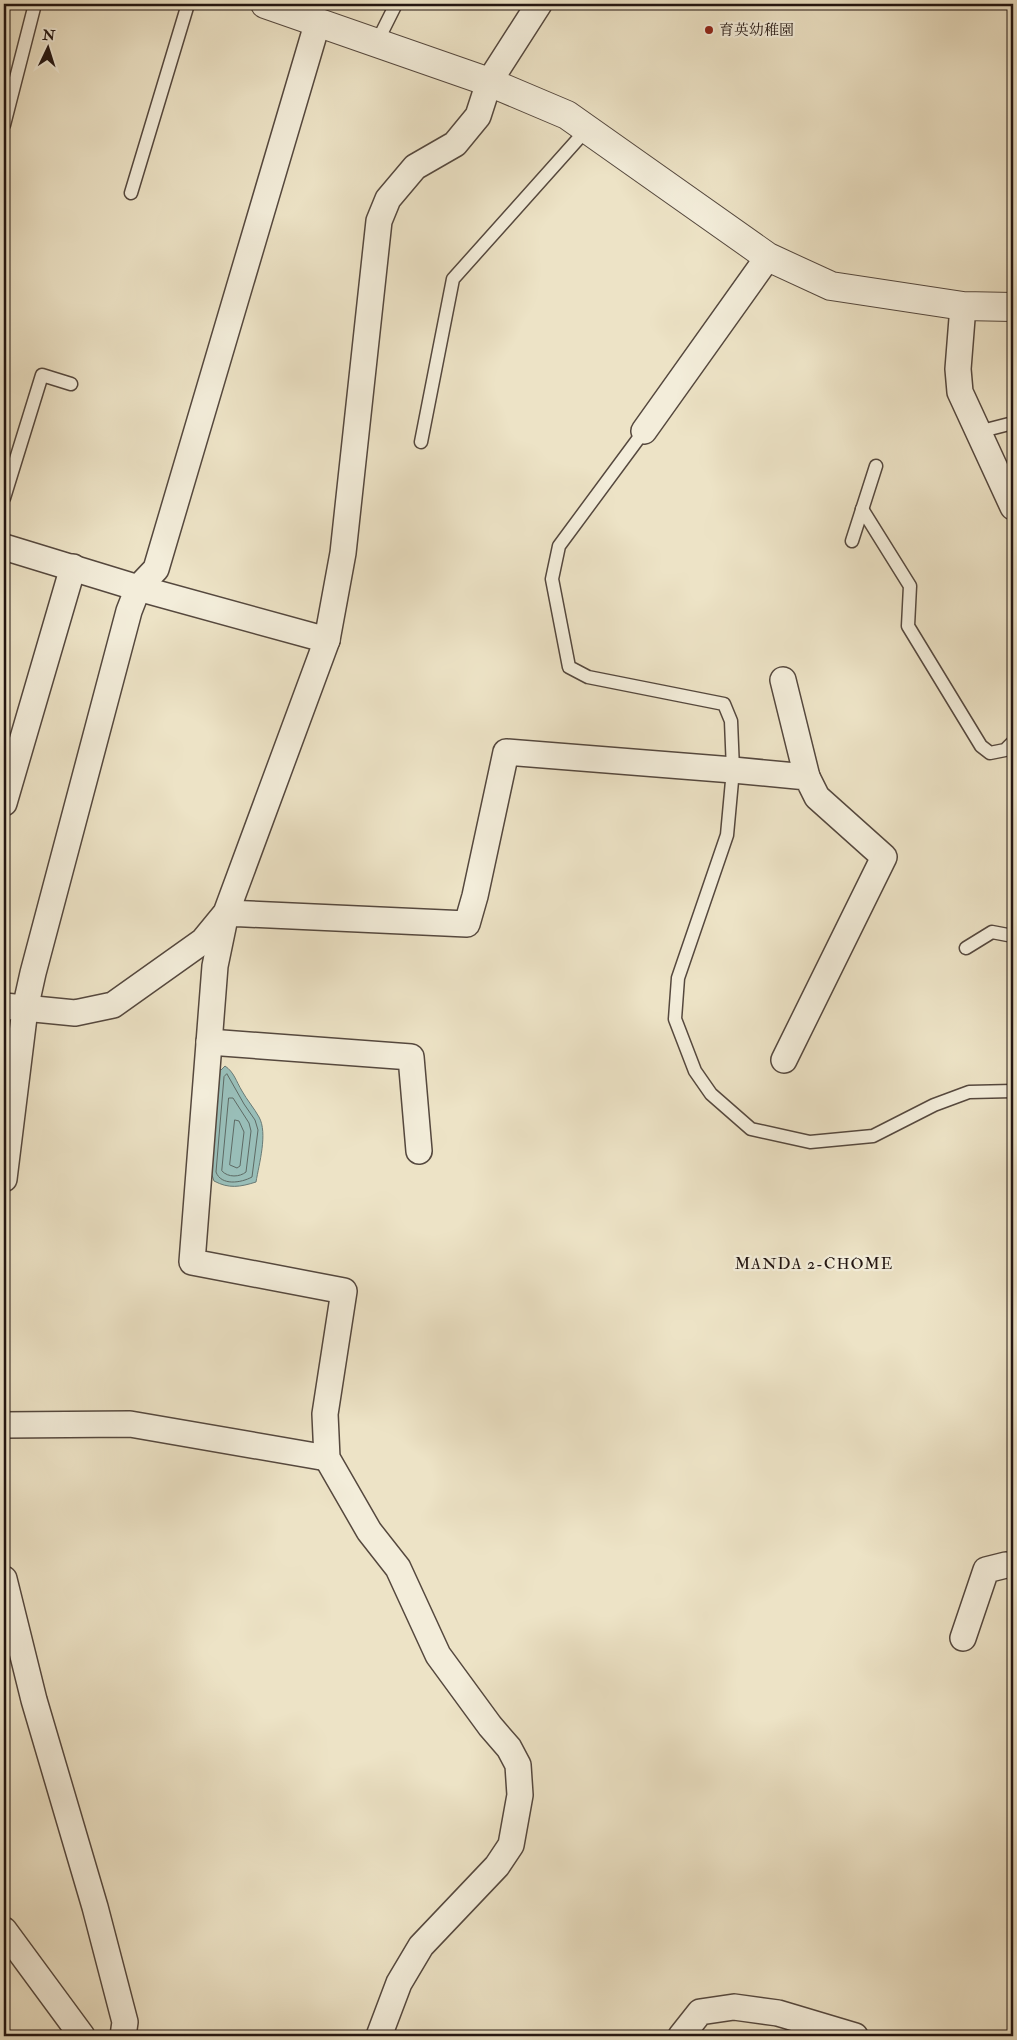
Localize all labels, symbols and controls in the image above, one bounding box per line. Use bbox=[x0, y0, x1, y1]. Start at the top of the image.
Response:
place label: 育英幼稚園 bbox=[719, 21, 794, 40]
north arrow bbox=[22, 22, 72, 72]
marker: 育英幼稚園 bbox=[703, 24, 715, 36]
text: N bbox=[41, 27, 56, 44]
district label: MANDA 2-CHOME bbox=[735, 1254, 893, 1274]

